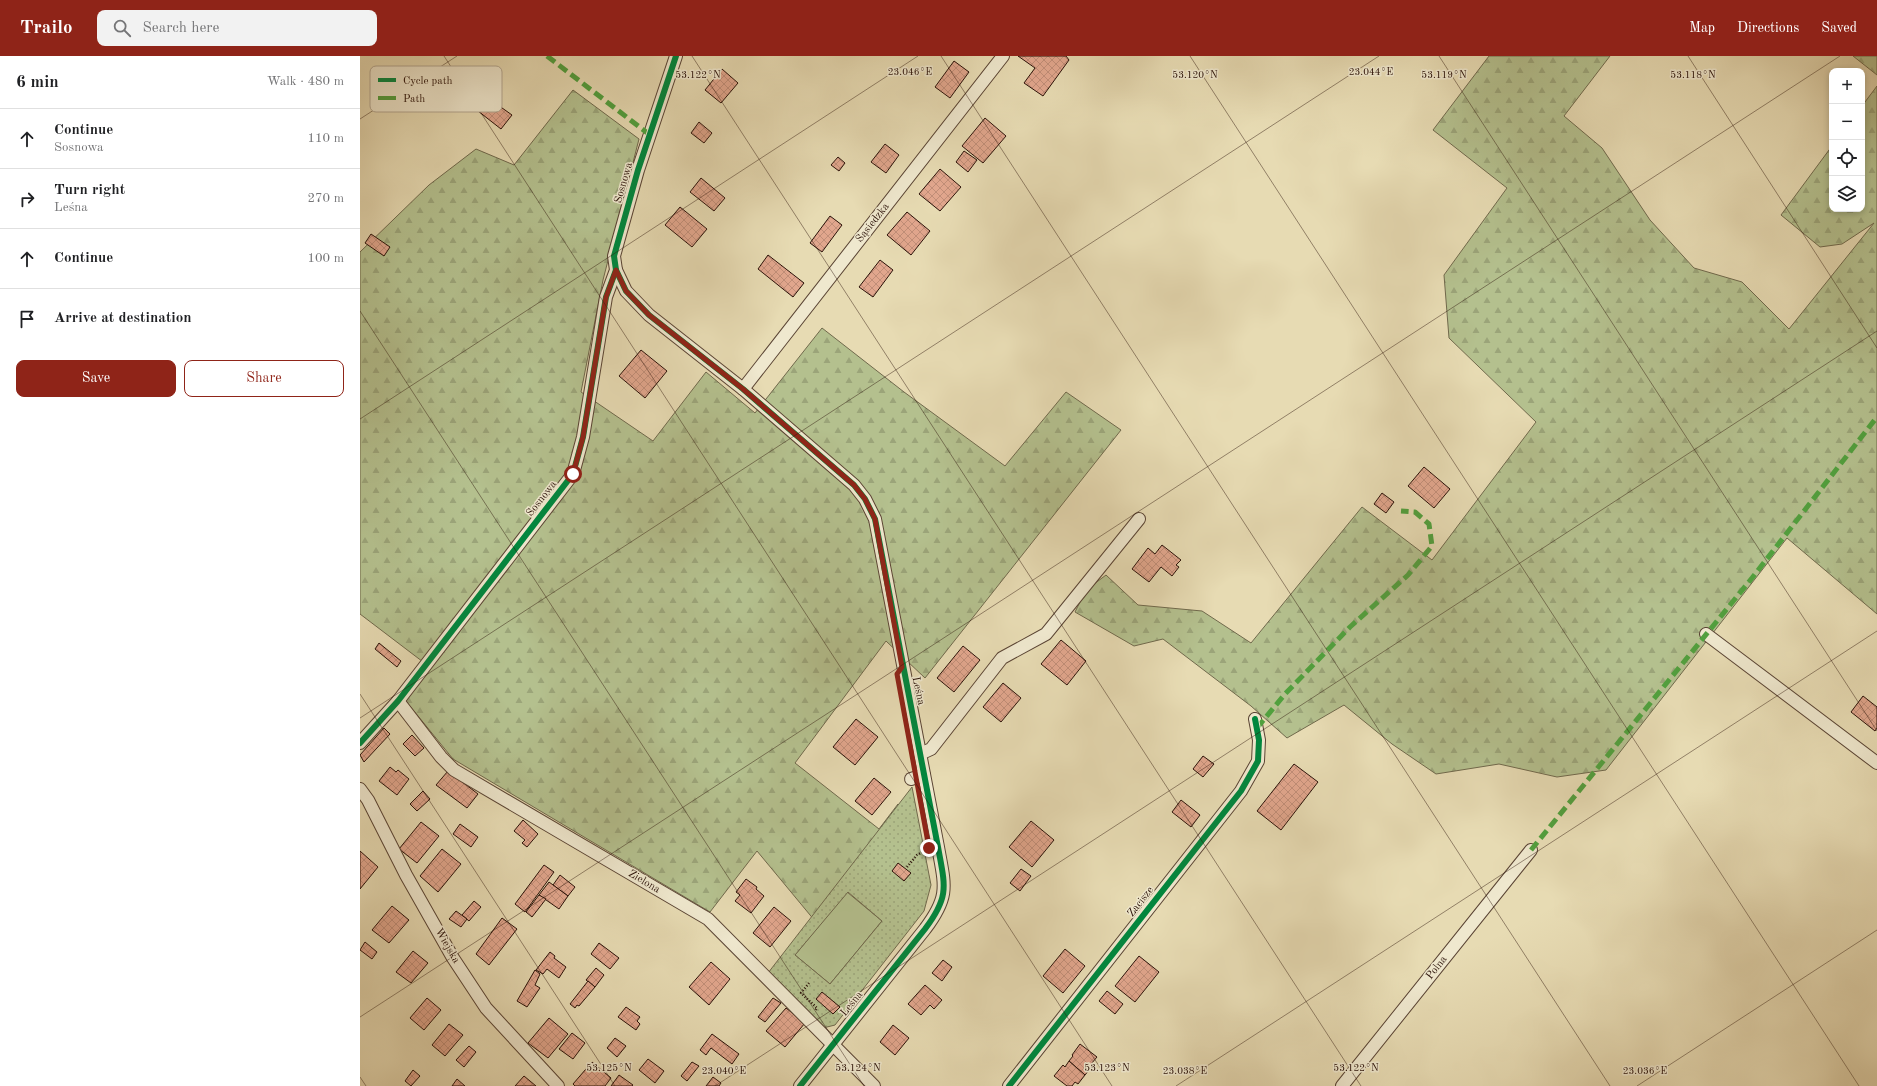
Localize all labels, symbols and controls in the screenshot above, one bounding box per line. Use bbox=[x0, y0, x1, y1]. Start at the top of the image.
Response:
search box bbox=[97, 10, 377, 46]
icon: search bbox=[111, 17, 133, 39]
text: Trailo bbox=[20, 19, 73, 38]
text: Search here bbox=[143, 21, 219, 36]
text: Map bbox=[1689, 21, 1715, 35]
text: Directions bbox=[1737, 21, 1799, 35]
text: Saved bbox=[1821, 21, 1857, 35]
legend bbox=[370, 66, 502, 112]
text: 23.046°E bbox=[888, 67, 932, 77]
text: 23.044°E bbox=[1349, 67, 1393, 77]
map controls bbox=[1829, 68, 1865, 212]
button: + bbox=[1829, 68, 1865, 104]
text: 53.122°N bbox=[675, 70, 721, 80]
text: 53.120°N bbox=[1172, 70, 1218, 80]
text: 53.119°N bbox=[1421, 70, 1467, 80]
text: 53.118°N bbox=[1670, 70, 1716, 80]
text: 6 min bbox=[16, 74, 59, 91]
text: Walk · 480 m bbox=[267, 75, 344, 88]
text: Cycle path bbox=[403, 76, 453, 87]
text: Path bbox=[403, 94, 425, 105]
button: − bbox=[1829, 104, 1865, 140]
text: Continue bbox=[54, 123, 113, 138]
icon: ahead bbox=[16, 128, 38, 150]
text: 110 m bbox=[307, 132, 344, 145]
button: locate bbox=[1829, 140, 1865, 176]
text: Sosnowa bbox=[54, 141, 104, 154]
street label: Sosnowa bbox=[613, 161, 635, 205]
button: layers bbox=[1829, 176, 1865, 212]
text: Turn right bbox=[54, 183, 125, 198]
icon: right bbox=[16, 188, 38, 210]
text: 270 m bbox=[307, 192, 344, 205]
text: Leśna bbox=[54, 201, 88, 214]
street label: Sąsiedzka bbox=[854, 201, 892, 245]
icon: ahead bbox=[16, 248, 38, 270]
text: Continue bbox=[54, 251, 113, 266]
text: 100 m bbox=[307, 252, 344, 265]
icon: arrive bbox=[16, 308, 38, 330]
text: Arrive at destination bbox=[54, 311, 192, 326]
button: Save bbox=[16, 360, 176, 397]
button: Share bbox=[184, 360, 344, 397]
route start bbox=[564, 465, 582, 483]
street label: Sosnowa bbox=[525, 479, 560, 519]
street label: Leśna bbox=[910, 676, 926, 707]
route end bbox=[920, 839, 938, 857]
street label: Zielona bbox=[626, 868, 662, 896]
street label: Zacisze bbox=[1126, 885, 1156, 919]
street label: Wiejska bbox=[433, 926, 462, 966]
street label: Polna bbox=[1424, 954, 1450, 982]
street label: Leśna bbox=[839, 989, 866, 1019]
text: 53.125°N bbox=[586, 1063, 632, 1073]
text: 53.124°N bbox=[835, 1063, 881, 1073]
text: 53.123°N bbox=[1084, 1063, 1130, 1073]
text: 53.122°N bbox=[1333, 1063, 1379, 1073]
text: 23.040°E bbox=[702, 1066, 746, 1076]
text: 23.038°E bbox=[1163, 1066, 1207, 1076]
text: 23.036°E bbox=[1623, 1066, 1667, 1076]

